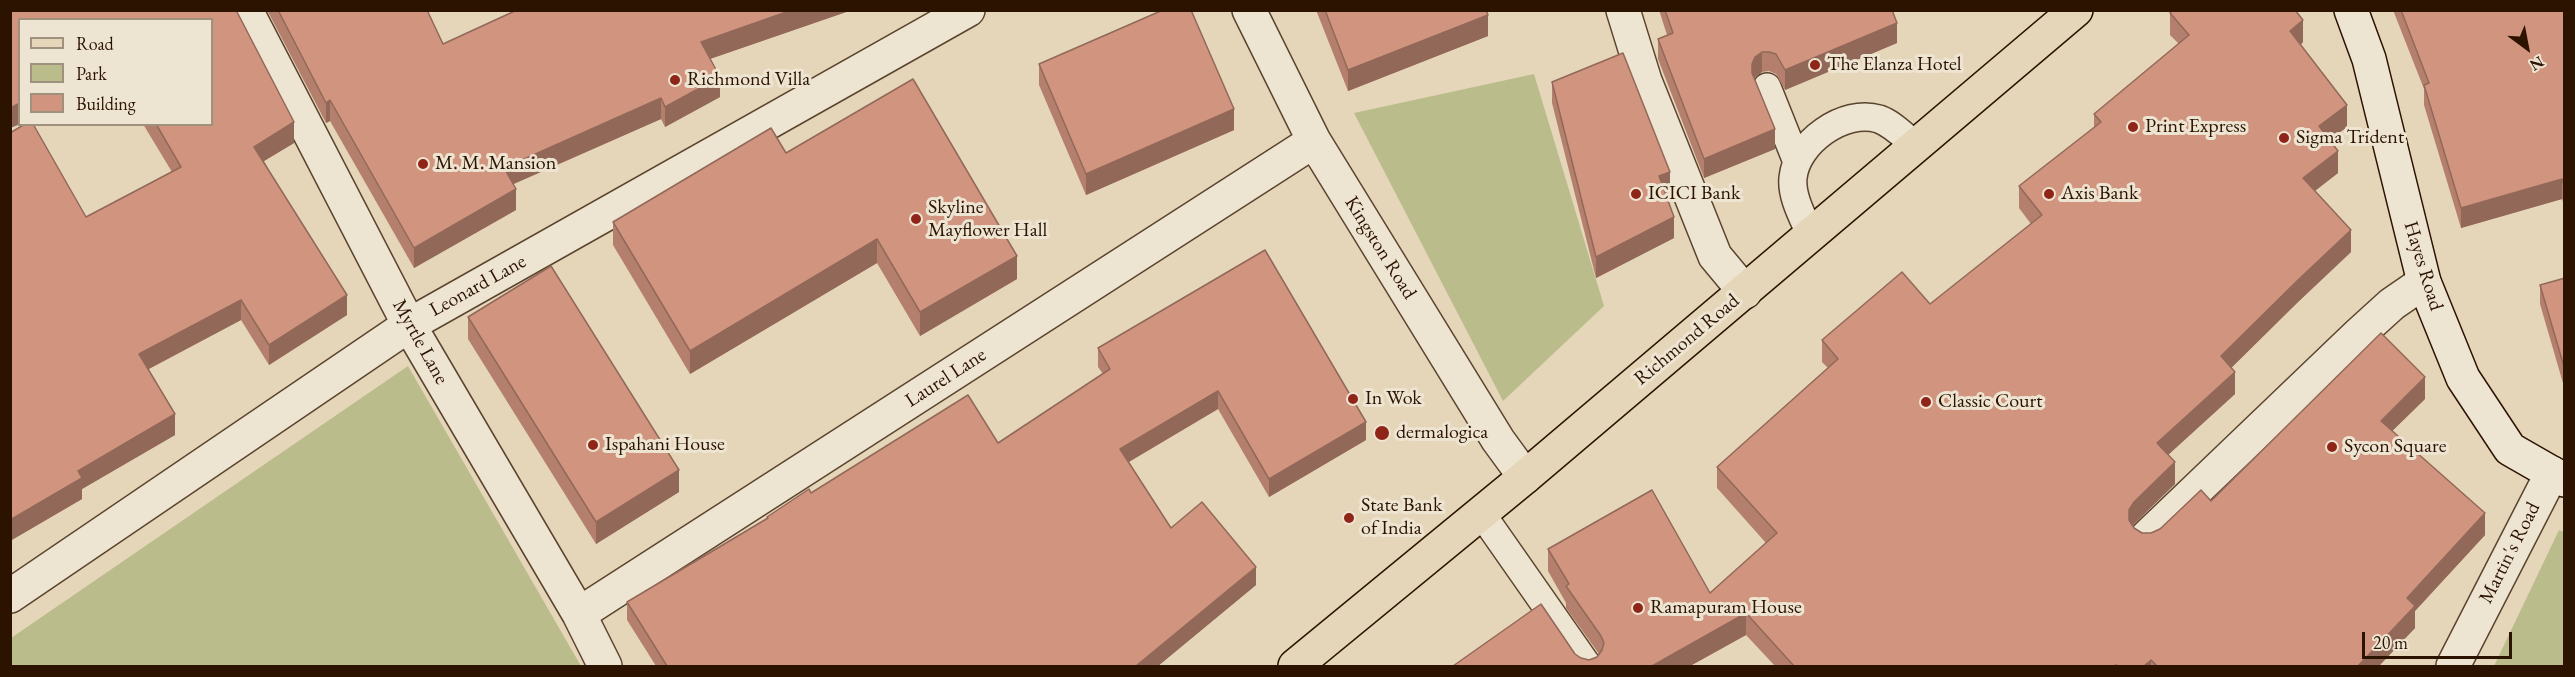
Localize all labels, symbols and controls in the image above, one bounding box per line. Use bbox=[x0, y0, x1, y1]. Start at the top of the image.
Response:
legend bbox=[18, 18, 213, 126]
north arrow bbox=[2497, 18, 2557, 78]
text: Road bbox=[76, 32, 114, 55]
text: N bbox=[2526, 51, 2548, 76]
place label: The Elanza Hotel bbox=[1827, 53, 1962, 77]
marker: The Elanza Hotel bbox=[1808, 58, 1822, 72]
text: Park bbox=[76, 62, 107, 85]
place label: Richmond Villa bbox=[687, 68, 810, 92]
marker: Richmond Villa bbox=[668, 73, 682, 87]
text: Building bbox=[76, 92, 136, 115]
place label: Print Express bbox=[2145, 115, 2246, 139]
marker: Print Express bbox=[2126, 120, 2140, 134]
place label: Sigma Trident bbox=[2296, 126, 2404, 150]
marker: Sigma Trident bbox=[2277, 131, 2291, 145]
place label: M. M. Mansion bbox=[435, 152, 556, 176]
marker: M. M. Mansion bbox=[416, 157, 430, 171]
place label: ICICI Bank bbox=[1648, 182, 1740, 206]
place label: Axis Bank bbox=[2061, 182, 2138, 206]
marker: ICICI Bank bbox=[1629, 187, 1643, 201]
marker: Axis Bank bbox=[2042, 187, 2056, 201]
street label: Kingston Road bbox=[1339, 192, 1421, 304]
place label: Skyline Mayflower Hall bbox=[928, 196, 1047, 243]
marker: Skyline Mayflower Hall bbox=[909, 212, 923, 226]
street label: Hayes Road bbox=[2398, 218, 2448, 314]
street label: Leonard Lane bbox=[426, 250, 530, 322]
street label: Richmond Road bbox=[1630, 289, 1744, 391]
street label: Myrtle Lane bbox=[387, 295, 453, 389]
street label: Laurel Lane bbox=[901, 343, 991, 413]
place label: In Wok bbox=[1365, 387, 1422, 411]
place label: Classic Court bbox=[1938, 390, 2043, 414]
marker: In Wok bbox=[1346, 392, 1360, 406]
marker: Classic Court bbox=[1919, 395, 1933, 409]
place label: dermalogica bbox=[1396, 421, 1488, 445]
marker: dermalogica bbox=[1373, 424, 1391, 442]
place label: Ispahani House bbox=[605, 433, 725, 457]
place label: Sycon Square bbox=[2344, 435, 2446, 459]
marker: Ispahani House bbox=[586, 438, 600, 452]
marker: Sycon Square bbox=[2325, 440, 2339, 454]
place label: State Bank of India bbox=[1361, 494, 1442, 541]
street label: Martin's Road bbox=[2474, 498, 2546, 608]
marker: State Bank of India bbox=[1342, 511, 1356, 525]
place label: Ramapuram House bbox=[1650, 596, 1802, 620]
marker: Ramapuram House bbox=[1631, 601, 1645, 615]
scale bar bbox=[2365, 620, 2515, 658]
text: 20 m bbox=[2373, 631, 2408, 654]

